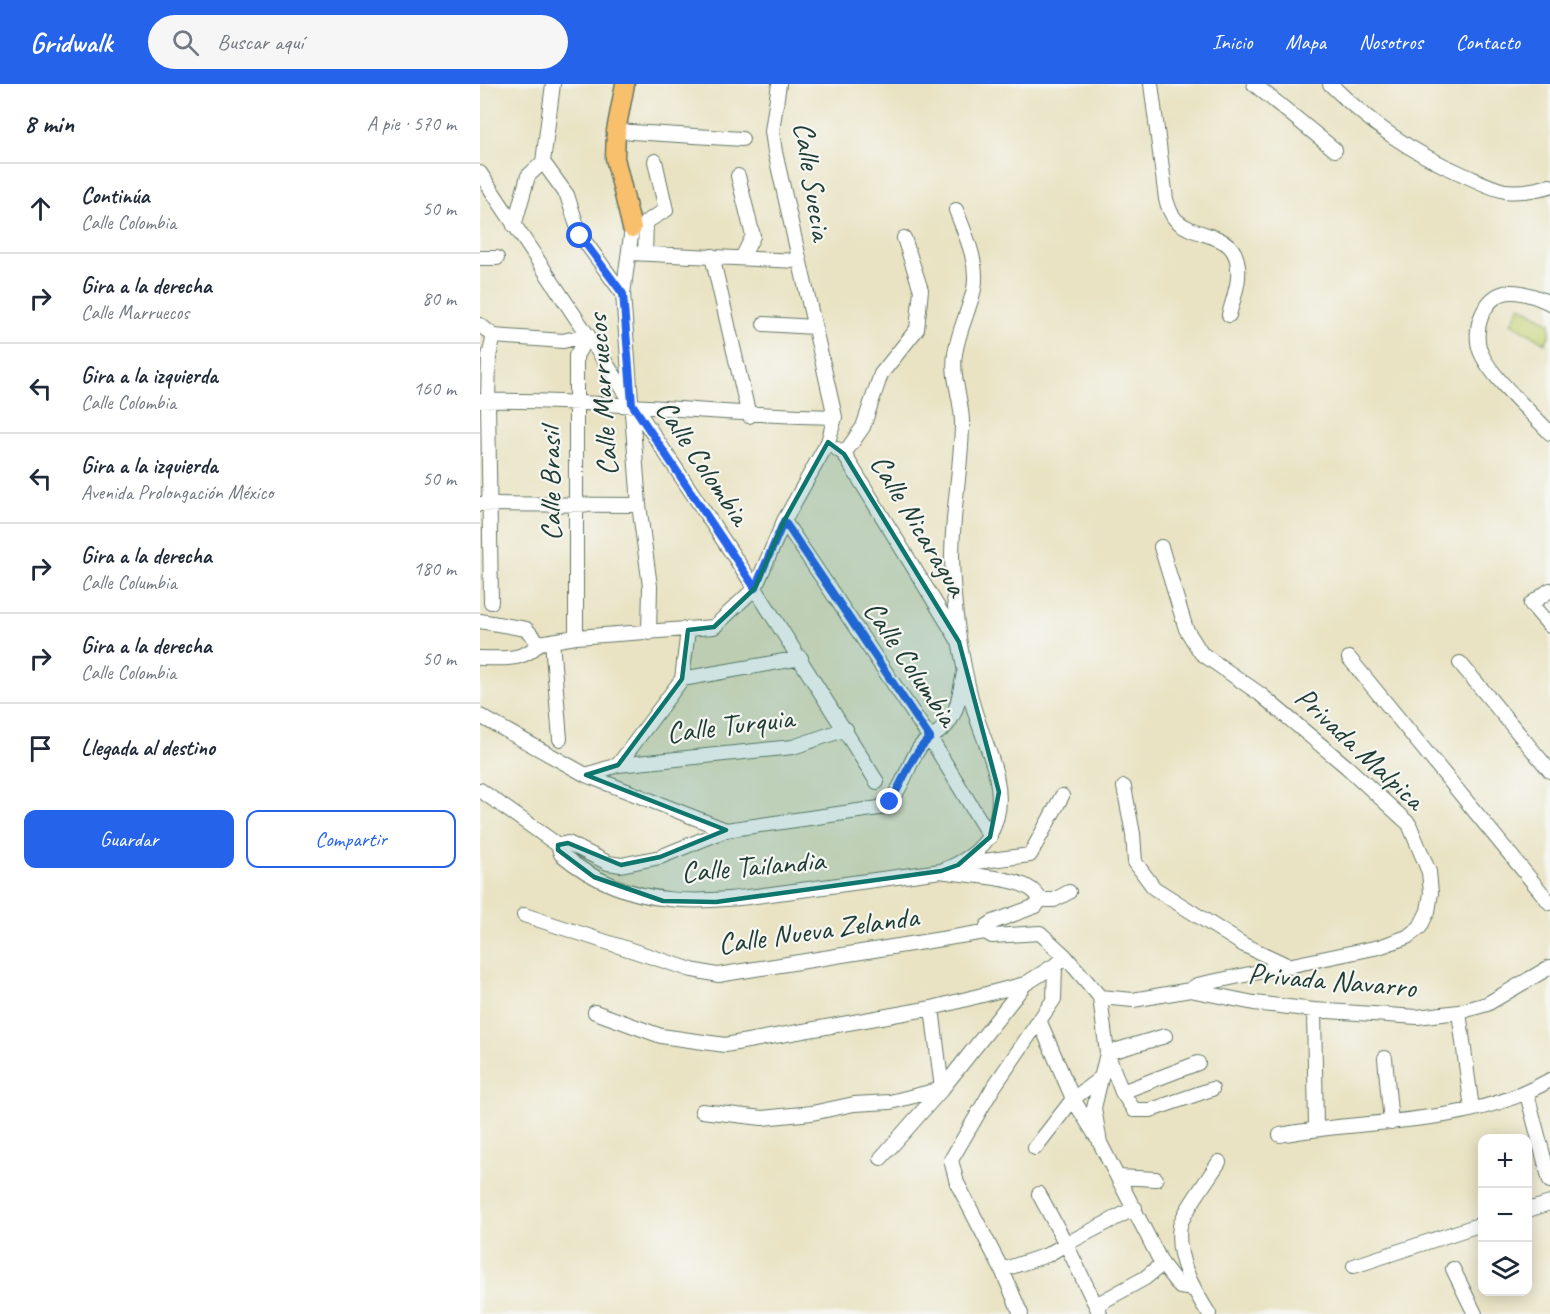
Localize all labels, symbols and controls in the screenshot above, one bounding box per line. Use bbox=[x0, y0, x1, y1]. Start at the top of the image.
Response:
search box bbox=[148, 15, 568, 69]
text: Gridwalk bbox=[30, 25, 112, 60]
icon: search bbox=[169, 26, 202, 59]
text: Buscar aquí bbox=[217, 28, 303, 56]
text: Inicio bbox=[1212, 29, 1252, 55]
text: Mapa bbox=[1285, 29, 1326, 55]
text: Nosotros bbox=[1359, 29, 1423, 55]
text: Contacto bbox=[1456, 29, 1520, 55]
text: 8 min bbox=[24, 107, 74, 140]
text: A pie · 570 m bbox=[367, 111, 456, 136]
street label: Calle Suecia bbox=[785, 119, 841, 245]
text: Continúa bbox=[81, 182, 149, 210]
icon: ahead bbox=[24, 192, 57, 225]
text: 50 m bbox=[422, 196, 456, 221]
text: Calle Colombia bbox=[81, 210, 176, 235]
route start bbox=[566, 222, 592, 248]
text: Gira a la derecha bbox=[81, 272, 212, 300]
icon: right bbox=[24, 282, 57, 315]
text: 80 m bbox=[422, 286, 456, 311]
text: Calle Marruecos bbox=[81, 300, 189, 325]
street label: Calle Marruecos bbox=[577, 310, 627, 477]
text: Gira a la izquierda bbox=[81, 362, 218, 390]
icon: left bbox=[24, 372, 57, 405]
text: 160 m bbox=[413, 376, 456, 401]
text: Calle Colombia bbox=[81, 390, 176, 415]
street label: Calle Colombia bbox=[647, 392, 760, 534]
street label: Calle Brasil bbox=[531, 422, 569, 541]
street label: Calle Nicaragua bbox=[862, 447, 977, 605]
text: Gira a la izquierda bbox=[81, 452, 218, 480]
icon: left bbox=[24, 462, 57, 495]
text: 50 m bbox=[422, 466, 456, 491]
text: Avenida Prolongación México bbox=[81, 480, 273, 505]
text: Gira a la derecha bbox=[81, 542, 212, 570]
icon: right bbox=[24, 552, 57, 585]
text: 180 m bbox=[413, 556, 456, 581]
text: Calle Columbia bbox=[81, 570, 177, 595]
street label: Calle Columbia bbox=[855, 593, 968, 735]
text: Gira a la derecha bbox=[81, 632, 212, 660]
icon: right bbox=[24, 642, 57, 675]
text: 50 m bbox=[422, 646, 456, 671]
text: Calle Colombia bbox=[81, 660, 176, 685]
street label: Privada Malpica bbox=[1287, 678, 1435, 820]
street label: Calle Turquia bbox=[664, 698, 798, 752]
icon: arrive bbox=[24, 732, 57, 765]
text: Llegada al destino bbox=[81, 734, 215, 762]
route end bbox=[876, 788, 902, 814]
button: Guardar bbox=[24, 810, 234, 868]
button: Compartir bbox=[246, 810, 456, 868]
street label: Calle Tailandia bbox=[680, 841, 828, 891]
street label: Calle Nueva Zelanda bbox=[715, 897, 923, 963]
street label: Privada Navarro bbox=[1246, 954, 1419, 1006]
map controls bbox=[1478, 1134, 1532, 1296]
button: + bbox=[1478, 1134, 1532, 1188]
button: − bbox=[1478, 1188, 1532, 1242]
button: layers bbox=[1478, 1242, 1532, 1296]

